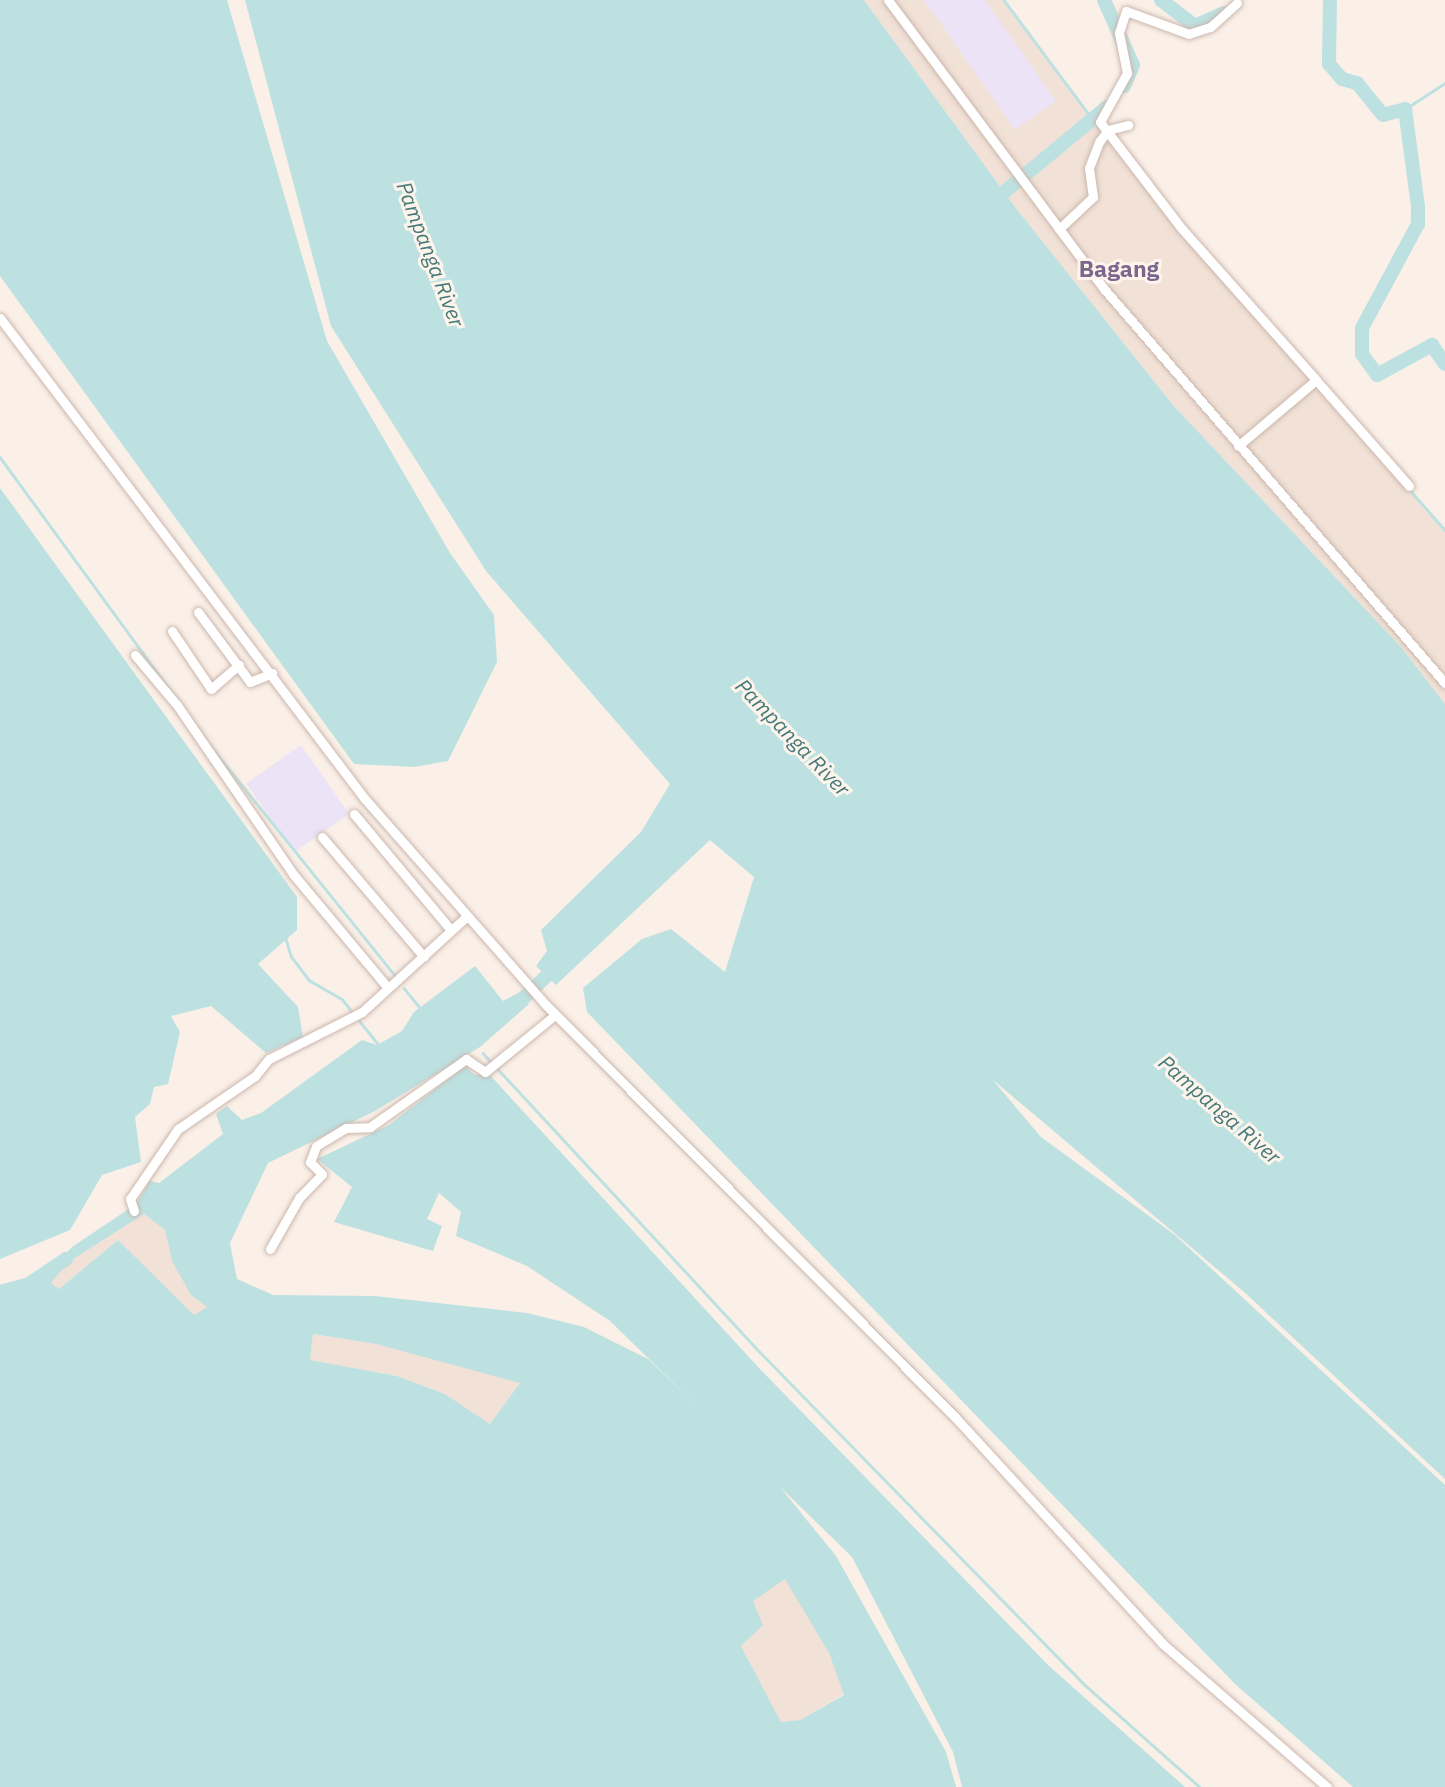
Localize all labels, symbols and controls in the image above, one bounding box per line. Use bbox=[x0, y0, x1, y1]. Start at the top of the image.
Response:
water label: Pampanga River bbox=[392, 178, 470, 330]
district label: Bagang bbox=[1079, 254, 1159, 282]
water label: Pampanga River bbox=[731, 673, 855, 801]
water label: Pampanga River bbox=[1154, 1049, 1286, 1169]

